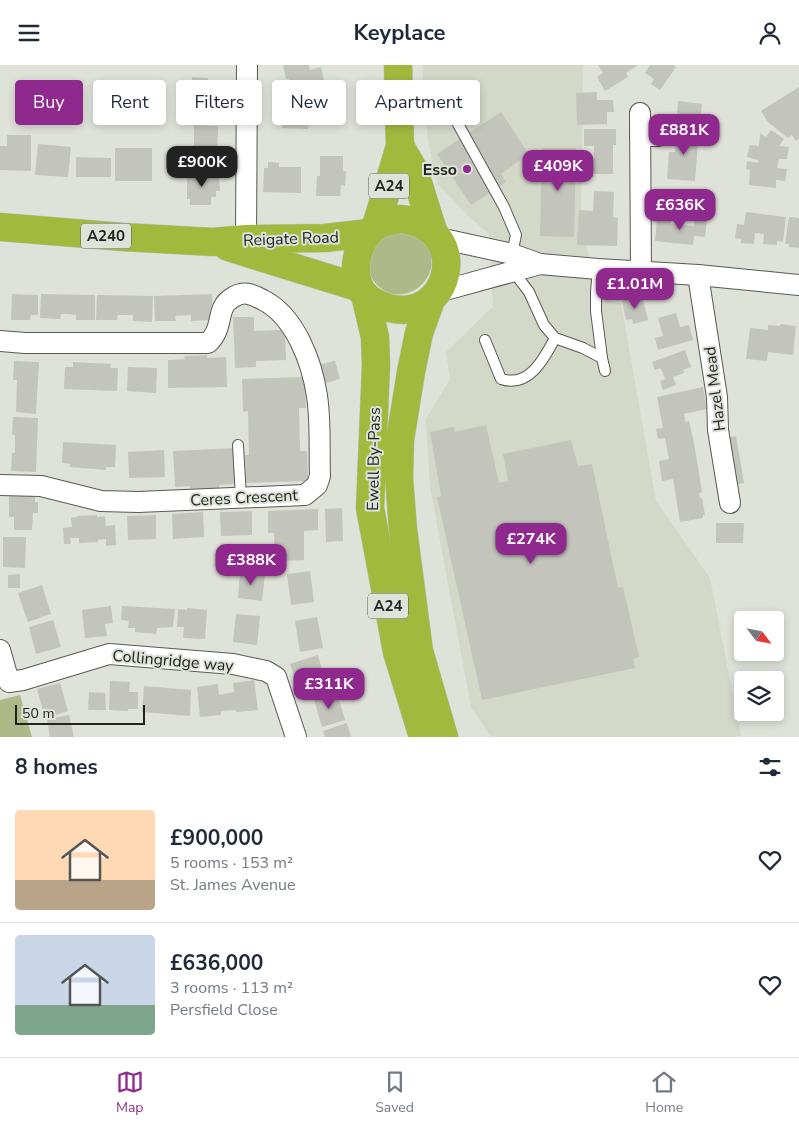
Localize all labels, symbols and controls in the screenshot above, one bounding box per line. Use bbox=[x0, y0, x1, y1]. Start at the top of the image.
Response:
text: Keyplace bbox=[354, 18, 445, 48]
icon: menu bbox=[15, 19, 43, 47]
icon: person bbox=[756, 19, 784, 47]
chip: Buy bbox=[15, 80, 83, 125]
chip: Rent bbox=[93, 80, 166, 125]
chip: Filters bbox=[176, 80, 262, 125]
chip: New bbox=[272, 80, 346, 125]
chip: Apartment bbox=[356, 80, 480, 125]
pin: £881K bbox=[649, 113, 719, 156]
text: £881K bbox=[659, 119, 709, 141]
pin: £900K bbox=[167, 145, 237, 188]
pin: £409K bbox=[523, 149, 593, 192]
text: £900K bbox=[177, 151, 227, 173]
text: £409K bbox=[533, 155, 583, 177]
place label: Esso bbox=[423, 159, 457, 181]
marker: Esso bbox=[461, 163, 473, 175]
road number: A24 bbox=[369, 173, 409, 199]
pin: £636K bbox=[645, 189, 715, 231]
text: £636K bbox=[655, 194, 705, 216]
road number: A240 bbox=[81, 223, 131, 249]
street label: Reigate Road bbox=[243, 226, 339, 252]
pin: £1.01M bbox=[594, 267, 676, 310]
text: £1.01M bbox=[607, 273, 663, 295]
street label: Hazel Mead bbox=[699, 345, 731, 433]
street label: Ewell By-Pass bbox=[362, 407, 386, 511]
street label: Ceres Crescent bbox=[190, 484, 299, 512]
pin: £274K bbox=[496, 523, 566, 565]
text: £274K bbox=[506, 528, 556, 550]
pin: £388K bbox=[216, 543, 286, 586]
text: £388K bbox=[226, 549, 276, 571]
road number: A24 bbox=[368, 593, 408, 619]
north arrow bbox=[734, 611, 784, 661]
map controls bbox=[734, 611, 784, 721]
street label: Collingridge way bbox=[111, 645, 235, 677]
pin: £311K bbox=[294, 667, 364, 710]
button: layers bbox=[734, 671, 784, 721]
text: £311K bbox=[304, 673, 354, 695]
scale bar bbox=[15, 702, 145, 725]
text: 50 m bbox=[22, 704, 54, 723]
text: 8 homes bbox=[15, 753, 98, 781]
icon: filters bbox=[756, 753, 784, 781]
text: £900,000 bbox=[170, 824, 263, 852]
icon: home bbox=[55, 830, 115, 890]
icon: heart bbox=[756, 846, 784, 874]
text: 5 rooms · 153 m² bbox=[170, 852, 293, 874]
text: St. James Avenue bbox=[170, 874, 296, 896]
text: £636,000 bbox=[170, 949, 263, 977]
icon: home bbox=[55, 955, 115, 1015]
icon: heart bbox=[756, 971, 784, 999]
text: 3 rooms · 113 m² bbox=[170, 977, 293, 999]
text: Persfield Close bbox=[170, 999, 278, 1021]
tab: Map bbox=[116, 1068, 144, 1117]
tab: Saved bbox=[375, 1068, 414, 1117]
tab: Home bbox=[645, 1068, 683, 1117]

